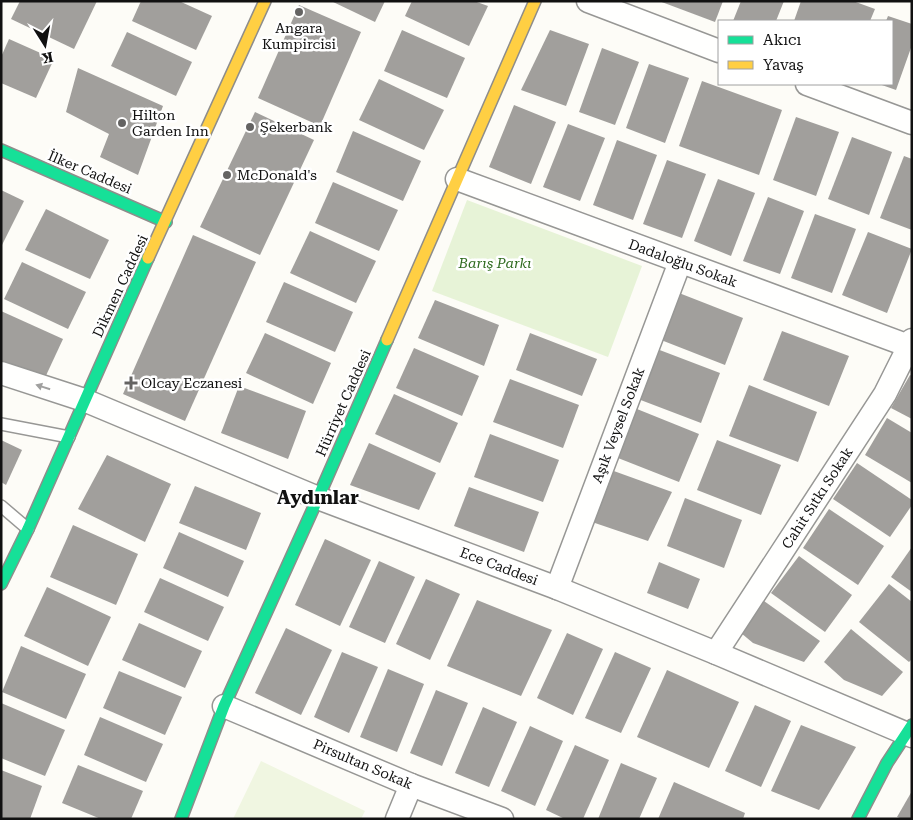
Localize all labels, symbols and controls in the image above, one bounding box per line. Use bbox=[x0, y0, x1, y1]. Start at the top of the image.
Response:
marker: Angara Kumpircisi bbox=[293, 6, 305, 18]
north arrow bbox=[20, 20, 70, 70]
place label: Angara Kumpircisi bbox=[262, 20, 337, 52]
legend bbox=[718, 20, 893, 85]
text: Akıcı bbox=[763, 31, 801, 49]
text: K bbox=[41, 49, 54, 67]
text: Yavaş bbox=[763, 56, 804, 74]
place label: Hilton Garden Inn bbox=[132, 107, 209, 139]
marker: Hilton Garden Inn bbox=[116, 117, 128, 129]
place label: Şekerbank bbox=[260, 119, 333, 135]
marker: Şekerbank bbox=[244, 121, 256, 133]
street label: İlker Caddesi bbox=[46, 147, 135, 197]
place label: McDonald's bbox=[237, 167, 317, 183]
marker: McDonald's bbox=[221, 169, 233, 181]
street label: Dikmen Caddesi bbox=[89, 232, 151, 340]
street label: Dadaloğlu Sokak bbox=[626, 236, 740, 290]
park label: Barış Parkı bbox=[458, 255, 531, 271]
street label: Hürriyet Caddesi bbox=[312, 347, 374, 459]
street label: Aşık Veysel Sokak bbox=[589, 365, 647, 485]
place label: Olcay Eczanesi bbox=[141, 375, 243, 391]
marker: Olcay Eczanesi bbox=[125, 377, 137, 389]
one-way arrow bbox=[35, 382, 50, 390]
street label: Cahit Sıtkı Sokak bbox=[778, 444, 856, 552]
district label: Aydınlar bbox=[277, 486, 359, 509]
street label: Ece Caddesi bbox=[458, 544, 541, 588]
street label: Pirsultan Sokak bbox=[311, 736, 415, 792]

